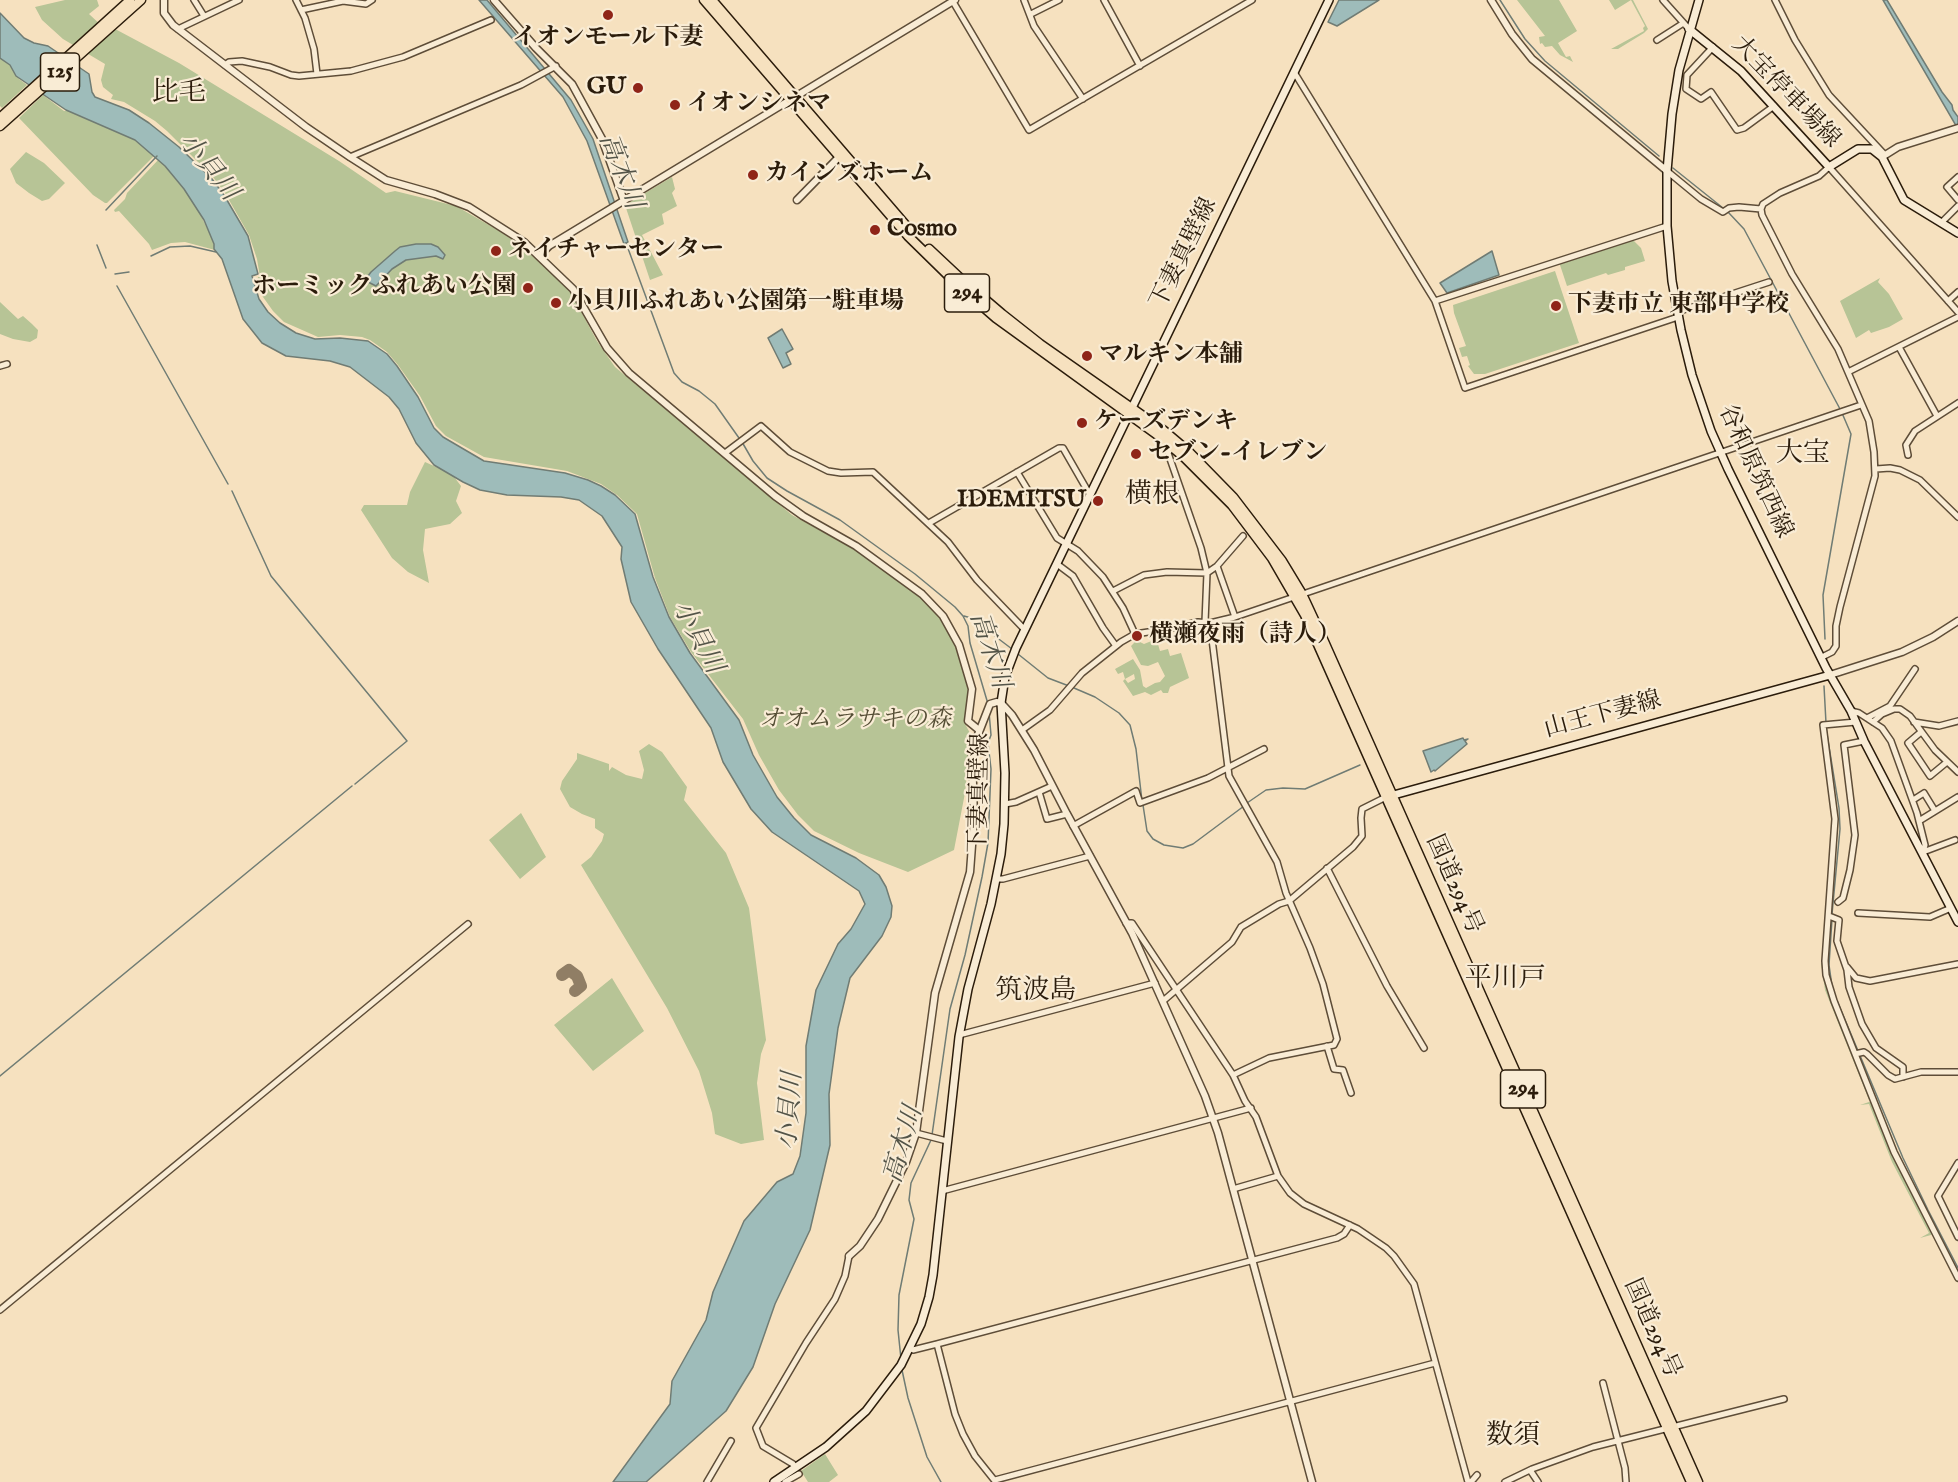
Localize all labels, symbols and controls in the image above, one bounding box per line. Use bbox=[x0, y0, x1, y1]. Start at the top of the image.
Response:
marker: イオンモール下妻 bbox=[601, 8, 615, 22]
place label: イオンモール下妻 bbox=[512, 25, 704, 53]
street label: 大宝停車場線 bbox=[1725, 31, 1845, 155]
road number: 125 bbox=[40, 53, 80, 91]
place label: GU bbox=[587, 74, 626, 102]
district label: 比毛 bbox=[152, 78, 206, 110]
marker: GU bbox=[631, 81, 645, 95]
place label: イオンシネマ bbox=[687, 91, 831, 119]
marker: イオンシネマ bbox=[668, 98, 682, 112]
water label: 小貝川 bbox=[170, 128, 244, 208]
water label: 高木川 bbox=[590, 130, 648, 214]
place label: カインズホーム bbox=[765, 161, 933, 189]
marker: カインズホーム bbox=[746, 168, 760, 182]
street label: 下妻真壁線 bbox=[1146, 194, 1224, 314]
place label: Cosmo bbox=[887, 216, 957, 244]
marker: Cosmo bbox=[868, 223, 882, 237]
place label: ネイチャーセンター bbox=[508, 237, 724, 265]
marker: ネイチャーセンター bbox=[489, 244, 503, 258]
place label: ホーミックふれあい公園 bbox=[252, 274, 516, 302]
road number: 294 bbox=[944, 274, 990, 312]
marker: ホーミックふれあい公園 bbox=[521, 281, 535, 295]
place label: 小貝川ふれあい公園第一駐車場 bbox=[568, 289, 904, 317]
place label: 下妻市立 東部中学校 bbox=[1568, 292, 1789, 320]
marker: 小貝川ふれあい公園第一駐車場 bbox=[549, 296, 563, 310]
marker: 下妻市立 東部中学校 bbox=[1549, 299, 1563, 313]
place label: マルキン本舗 bbox=[1099, 342, 1243, 370]
marker: マルキン本舗 bbox=[1080, 349, 1094, 363]
street label: 谷和原筑西線 bbox=[1711, 401, 1797, 543]
place label: ケーズデンキ bbox=[1094, 409, 1238, 437]
marker: ケーズデンキ bbox=[1075, 416, 1089, 430]
district label: 大宝 bbox=[1776, 439, 1830, 471]
place label: セブン-イレブン bbox=[1148, 440, 1327, 468]
marker: セブン-イレブン bbox=[1129, 447, 1143, 461]
district label: 横根 bbox=[1125, 480, 1179, 512]
place label: IDEMITSU bbox=[957, 487, 1086, 515]
marker: IDEMITSU bbox=[1091, 494, 1105, 508]
water label: 小貝川 bbox=[664, 596, 728, 680]
water label: 高木川 bbox=[961, 609, 1015, 693]
place label: 横瀬夜雨（詩人） bbox=[1149, 622, 1341, 650]
marker: 横瀬夜雨（詩人） bbox=[1130, 629, 1144, 643]
street label: 山王下妻線 bbox=[1541, 687, 1665, 745]
park label: オオムラサキの森 bbox=[759, 707, 951, 735]
street label: 下妻真壁線 bbox=[966, 733, 996, 853]
street label: 国道294号 bbox=[1418, 831, 1488, 939]
district label: 平川戸 bbox=[1465, 964, 1545, 996]
district label: 筑波島 bbox=[996, 976, 1076, 1008]
road number: 294 bbox=[1500, 1070, 1546, 1108]
water label: 小貝川 bbox=[774, 1071, 810, 1151]
water label: 高木川 bbox=[879, 1103, 931, 1187]
street label: 国道294号 bbox=[1616, 1275, 1686, 1383]
district label: 数須 bbox=[1486, 1421, 1540, 1453]

